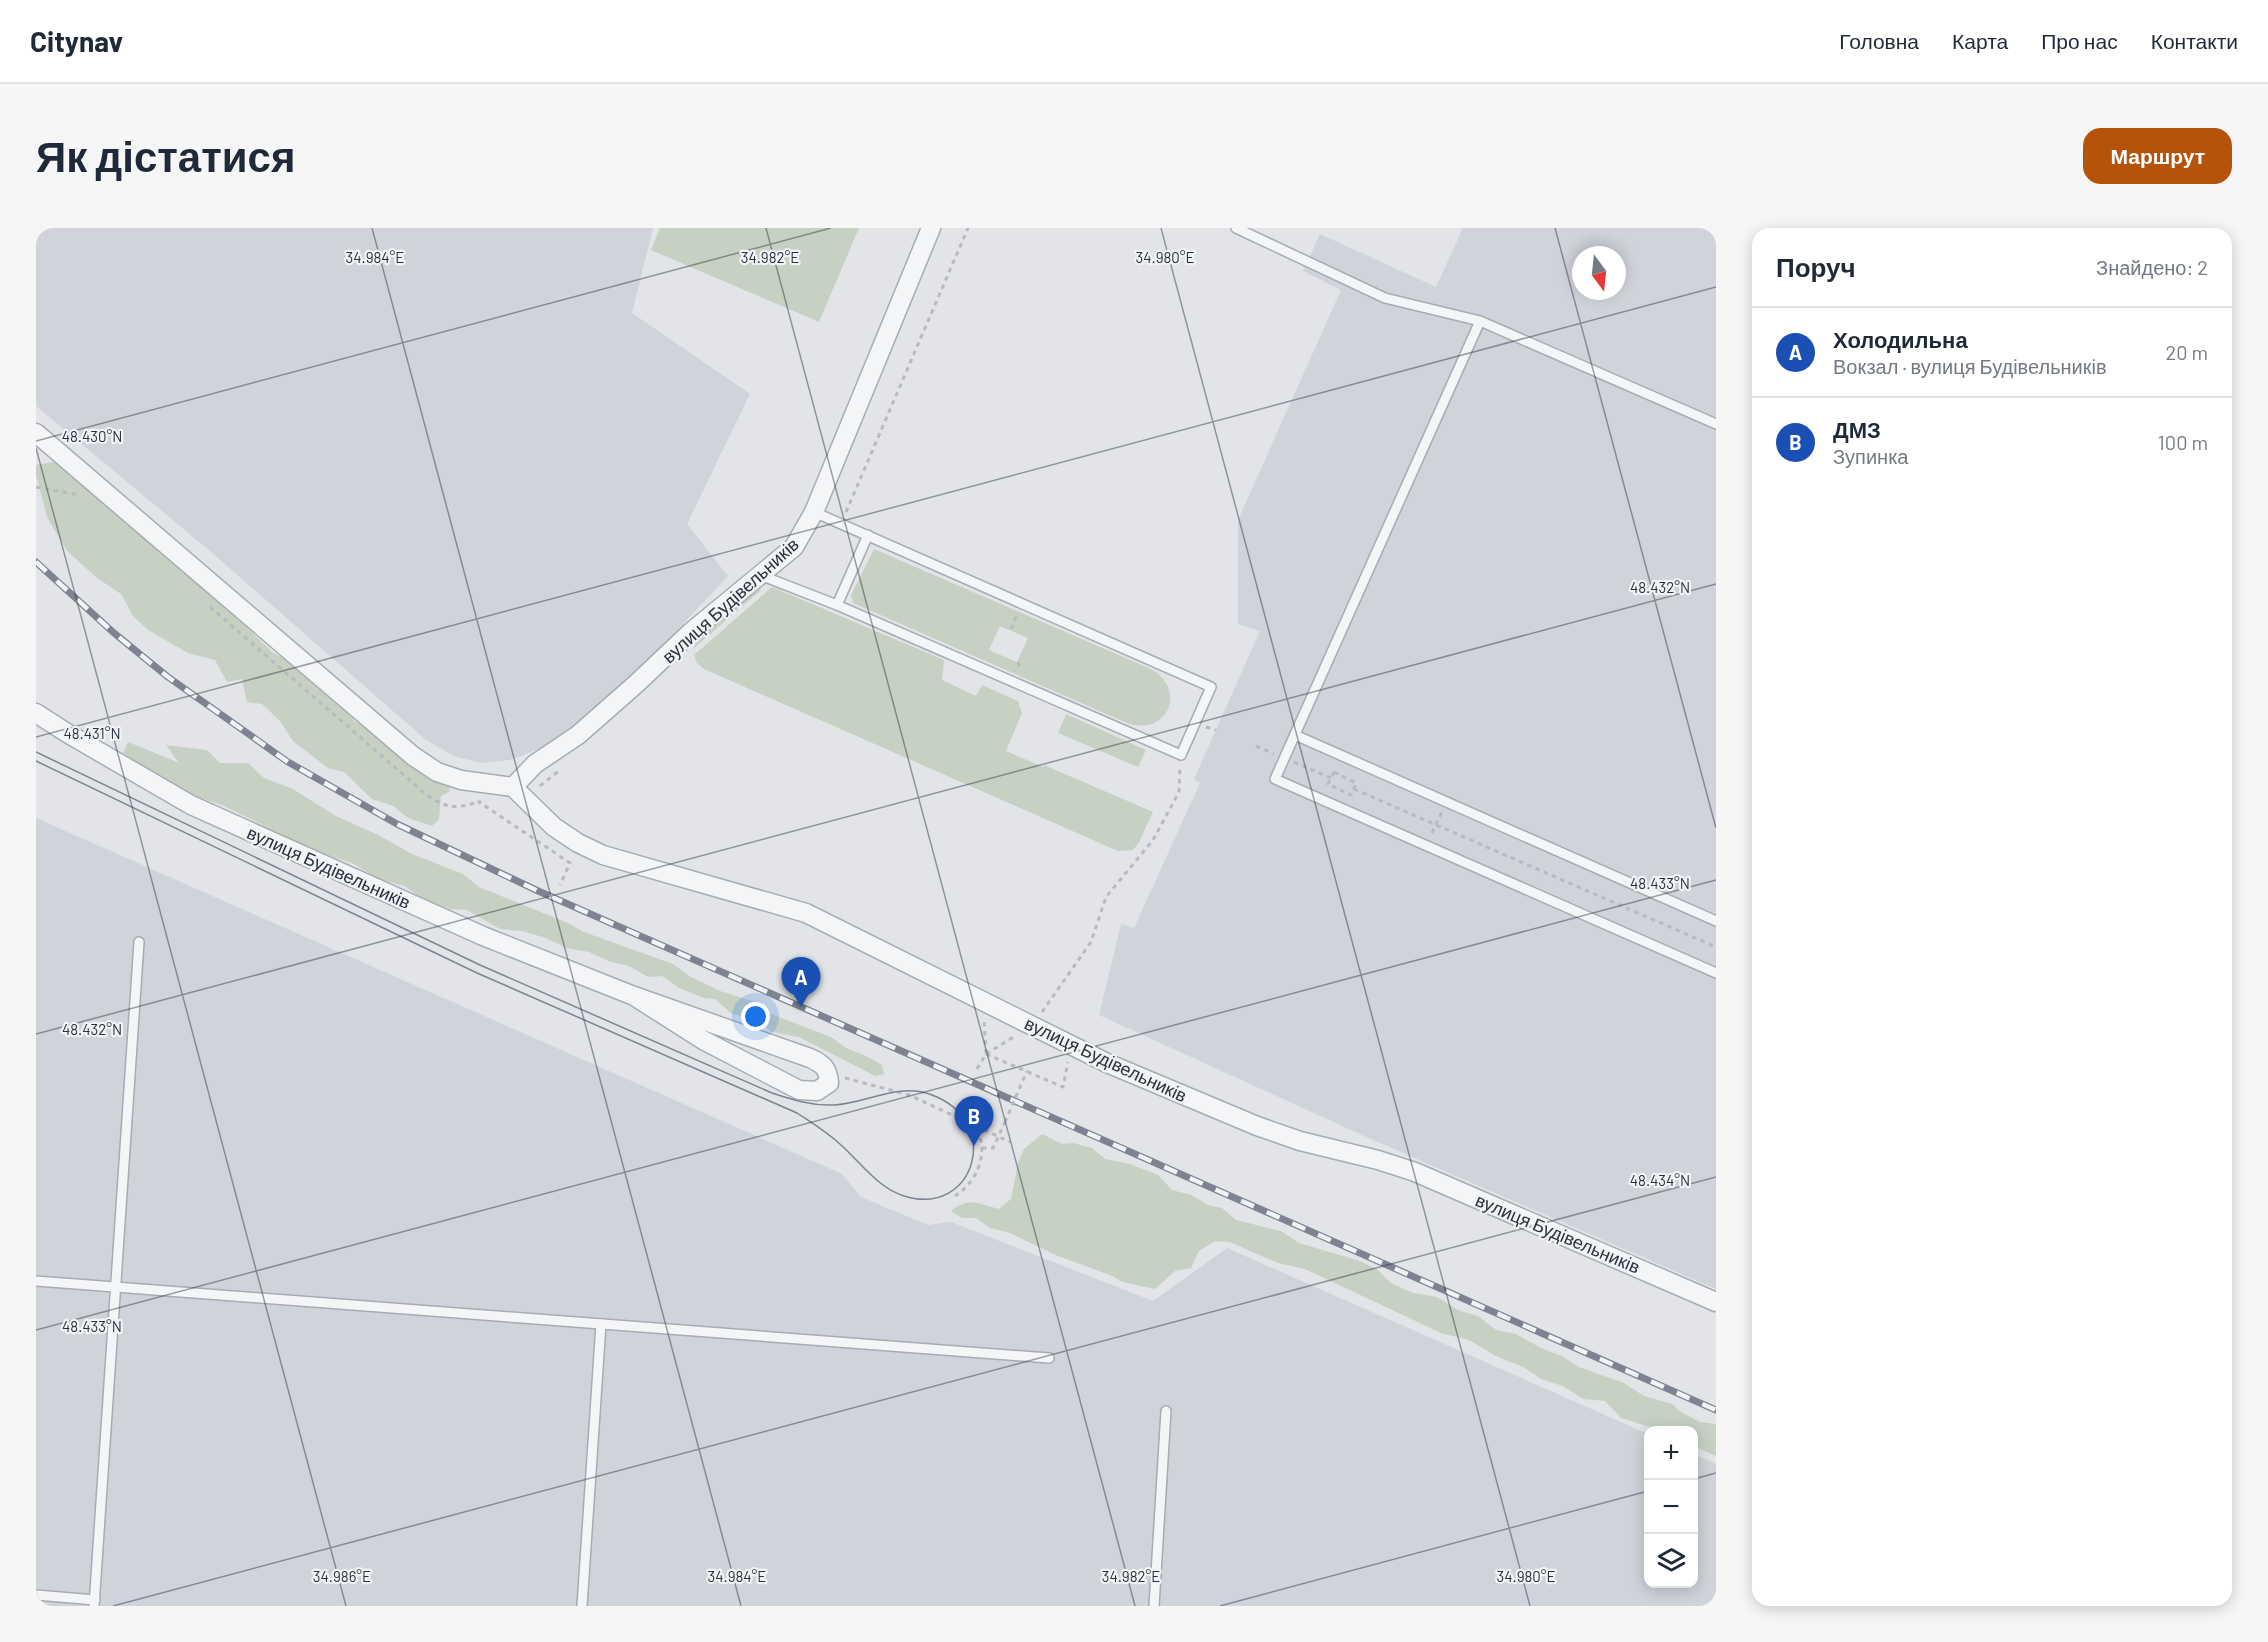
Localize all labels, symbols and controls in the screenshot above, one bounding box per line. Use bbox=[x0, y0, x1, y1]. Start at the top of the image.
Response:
text: Citynav bbox=[30, 24, 123, 58]
text: Головна bbox=[1839, 28, 1919, 53]
text: Карта bbox=[1952, 28, 2008, 53]
text: Про нас bbox=[2041, 28, 2118, 53]
text: Контакти bbox=[2151, 28, 2238, 53]
button: Маршрут bbox=[2083, 128, 2232, 184]
text: Як дістатися bbox=[36, 130, 295, 180]
north arrow bbox=[1572, 246, 1626, 300]
text: 34.984°E bbox=[346, 248, 404, 266]
text: 34.982°E bbox=[741, 248, 799, 266]
text: 34.980°E bbox=[1135, 248, 1195, 266]
text: Поруч bbox=[1776, 251, 1856, 282]
text: Знайдено: 2 bbox=[2096, 255, 2208, 279]
text: Холодильна bbox=[1833, 326, 1968, 352]
text: A bbox=[1789, 340, 1802, 364]
text: 20 m bbox=[2165, 340, 2208, 364]
text: Вокзал · вулиця Будівельників bbox=[1833, 354, 2107, 378]
text: ДМЗ bbox=[1833, 416, 1881, 442]
text: 48.430°N bbox=[62, 427, 122, 445]
text: B bbox=[1789, 430, 1802, 454]
text: 100 m bbox=[2158, 430, 2208, 454]
text: Зупинка bbox=[1833, 444, 1908, 468]
street label: вулиця Будівельників bbox=[657, 533, 803, 667]
text: 48.432°N bbox=[1630, 578, 1690, 596]
text: 48.431°N bbox=[63, 724, 121, 742]
street label: вулиця Будівельників bbox=[244, 821, 414, 913]
text: 48.433°N bbox=[1630, 874, 1690, 892]
pin: A bbox=[782, 958, 820, 1007]
your location bbox=[741, 1002, 770, 1031]
street label: вулиця Будівельників bbox=[1021, 1012, 1191, 1106]
text: 48.432°N bbox=[62, 1020, 122, 1038]
pin: B bbox=[954, 1096, 994, 1146]
text: 48.434°N bbox=[1630, 1171, 1690, 1189]
street label: вулиця Будівельників bbox=[1473, 1188, 1643, 1278]
text: 48.433°N bbox=[62, 1317, 122, 1335]
map controls bbox=[1644, 1426, 1698, 1588]
button: + bbox=[1644, 1426, 1698, 1480]
button: − bbox=[1644, 1480, 1698, 1534]
button: layers bbox=[1644, 1534, 1698, 1588]
text: 34.986°E bbox=[313, 1567, 371, 1585]
text: 34.984°E bbox=[708, 1567, 766, 1585]
text: 34.982°E bbox=[1102, 1567, 1160, 1585]
text: 34.980°E bbox=[1496, 1567, 1556, 1585]

